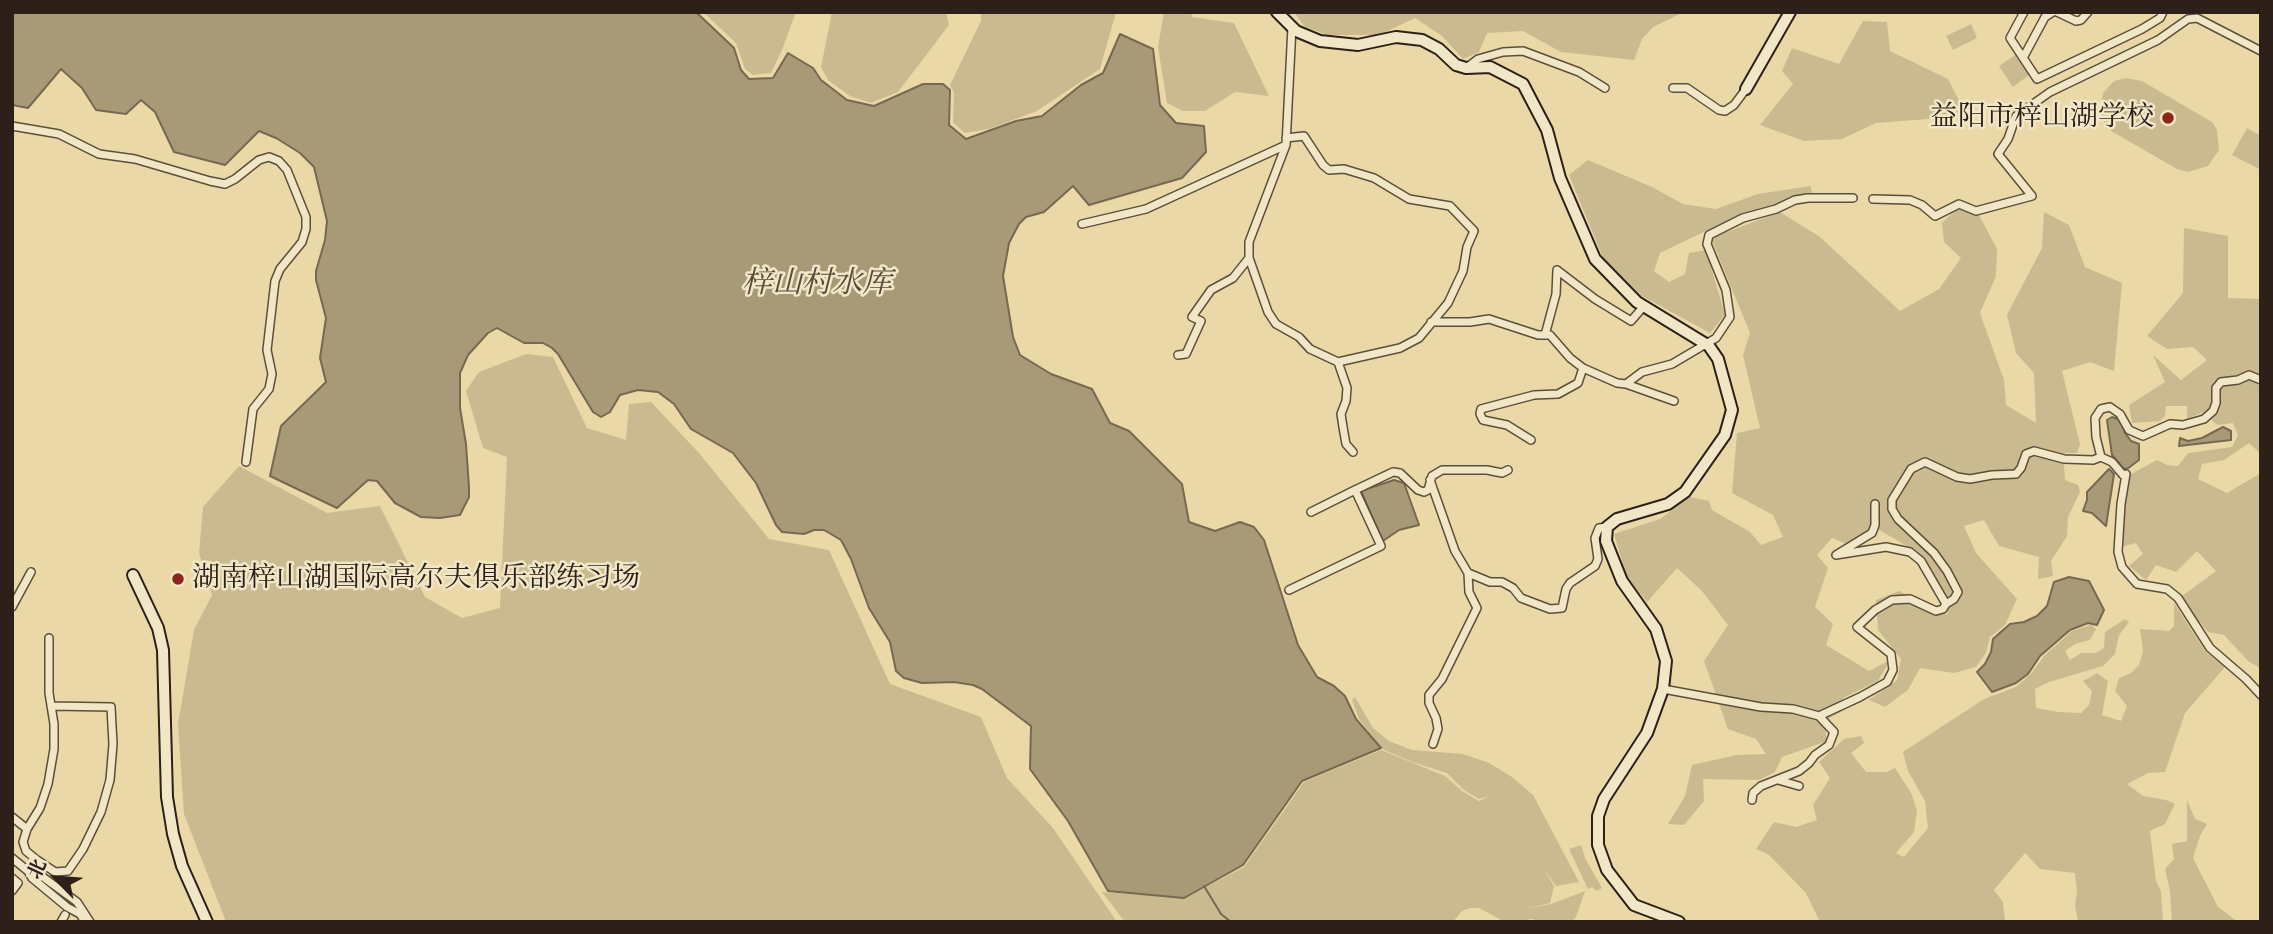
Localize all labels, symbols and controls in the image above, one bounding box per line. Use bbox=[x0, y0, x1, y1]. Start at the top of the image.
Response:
place label: 益阳市梓山湖学校 bbox=[1930, 101, 2154, 135]
marker: 益阳市梓山湖学校 bbox=[2160, 110, 2176, 126]
water label: 梓山村水库 bbox=[742, 267, 892, 303]
place label: 湖南梓山湖国际高尔夫俱乐部练习场 bbox=[192, 562, 640, 596]
marker: 湖南梓山湖国际高尔夫俱乐部练习场 bbox=[170, 571, 186, 587]
north arrow bbox=[21, 843, 91, 913]
text: 北 bbox=[22, 855, 52, 883]

